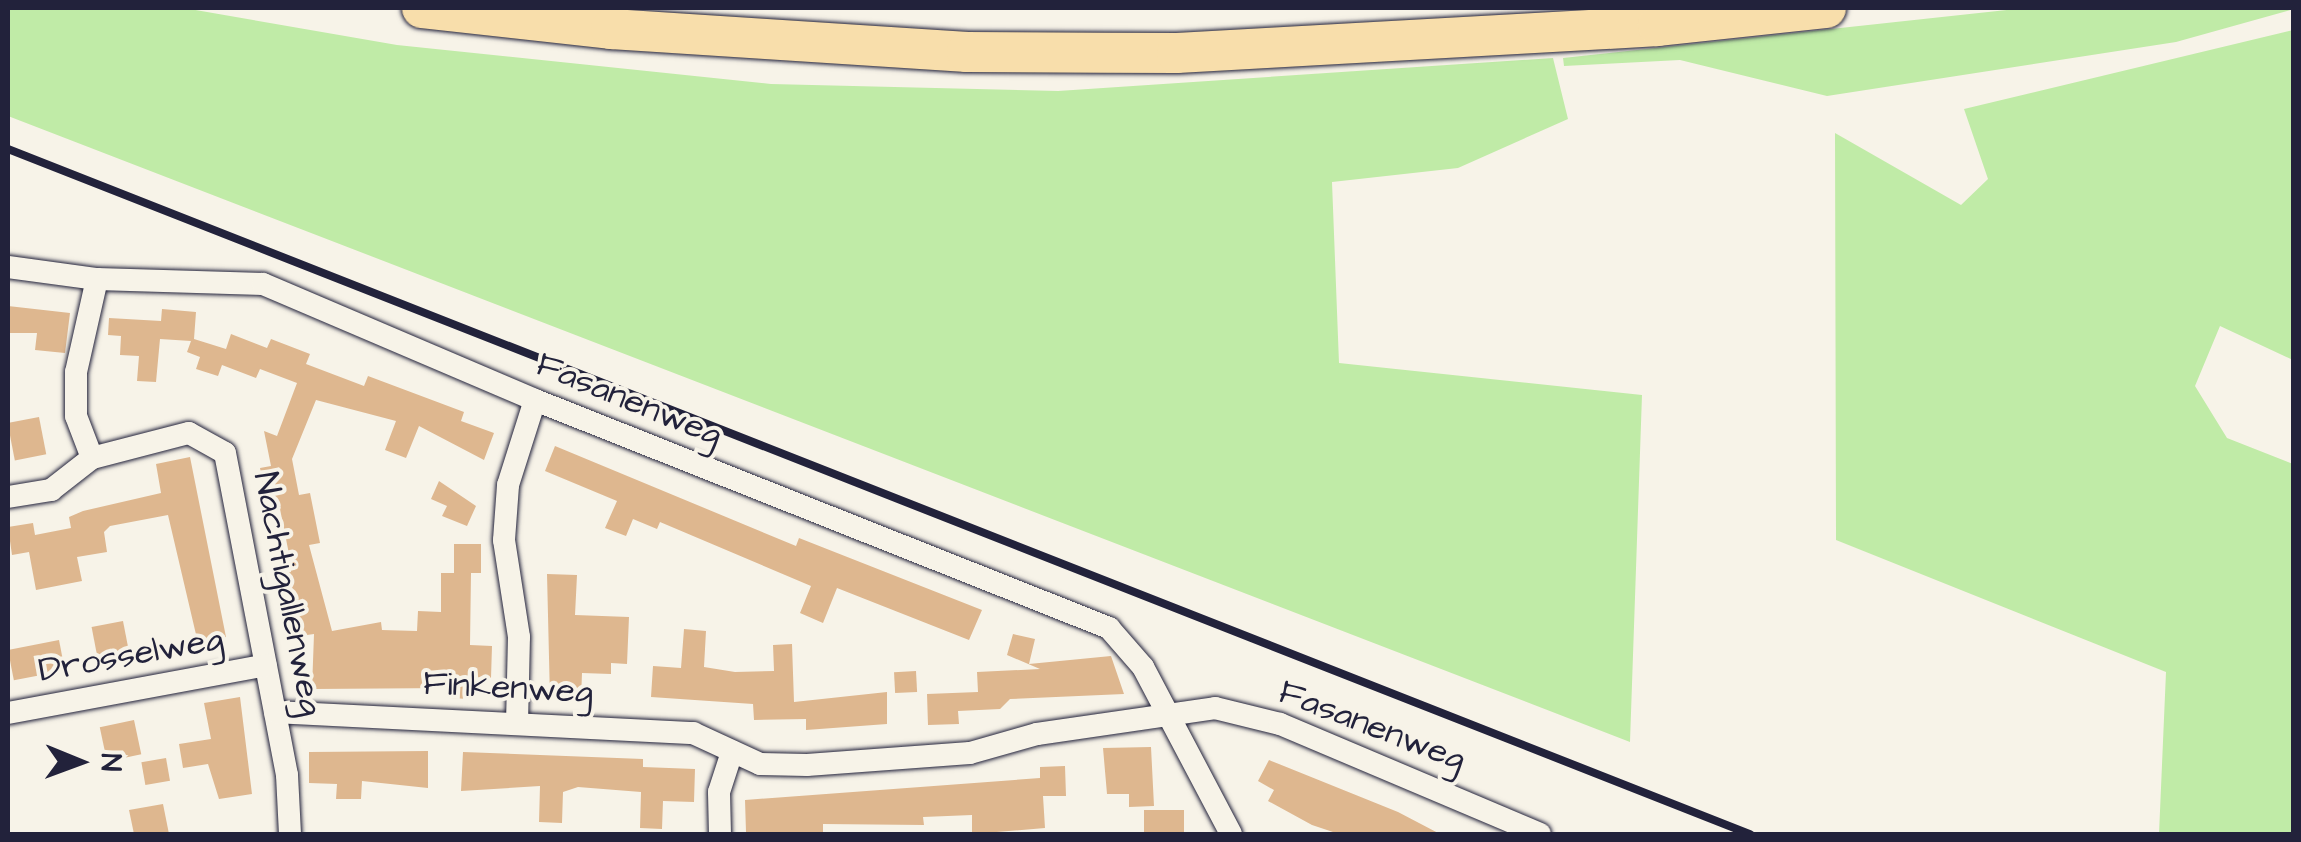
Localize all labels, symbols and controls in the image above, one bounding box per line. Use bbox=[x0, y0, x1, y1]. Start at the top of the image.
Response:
street label: Fasanenweg bbox=[530, 344, 728, 456]
street label: Nachtigallenweg bbox=[244, 469, 332, 719]
street label: Drosselweg bbox=[35, 618, 227, 692]
street label: Finkenweg bbox=[422, 663, 594, 713]
street label: Fasanenweg bbox=[1273, 671, 1471, 781]
north arrow bbox=[30, 712, 130, 812]
text: N bbox=[91, 753, 130, 772]

